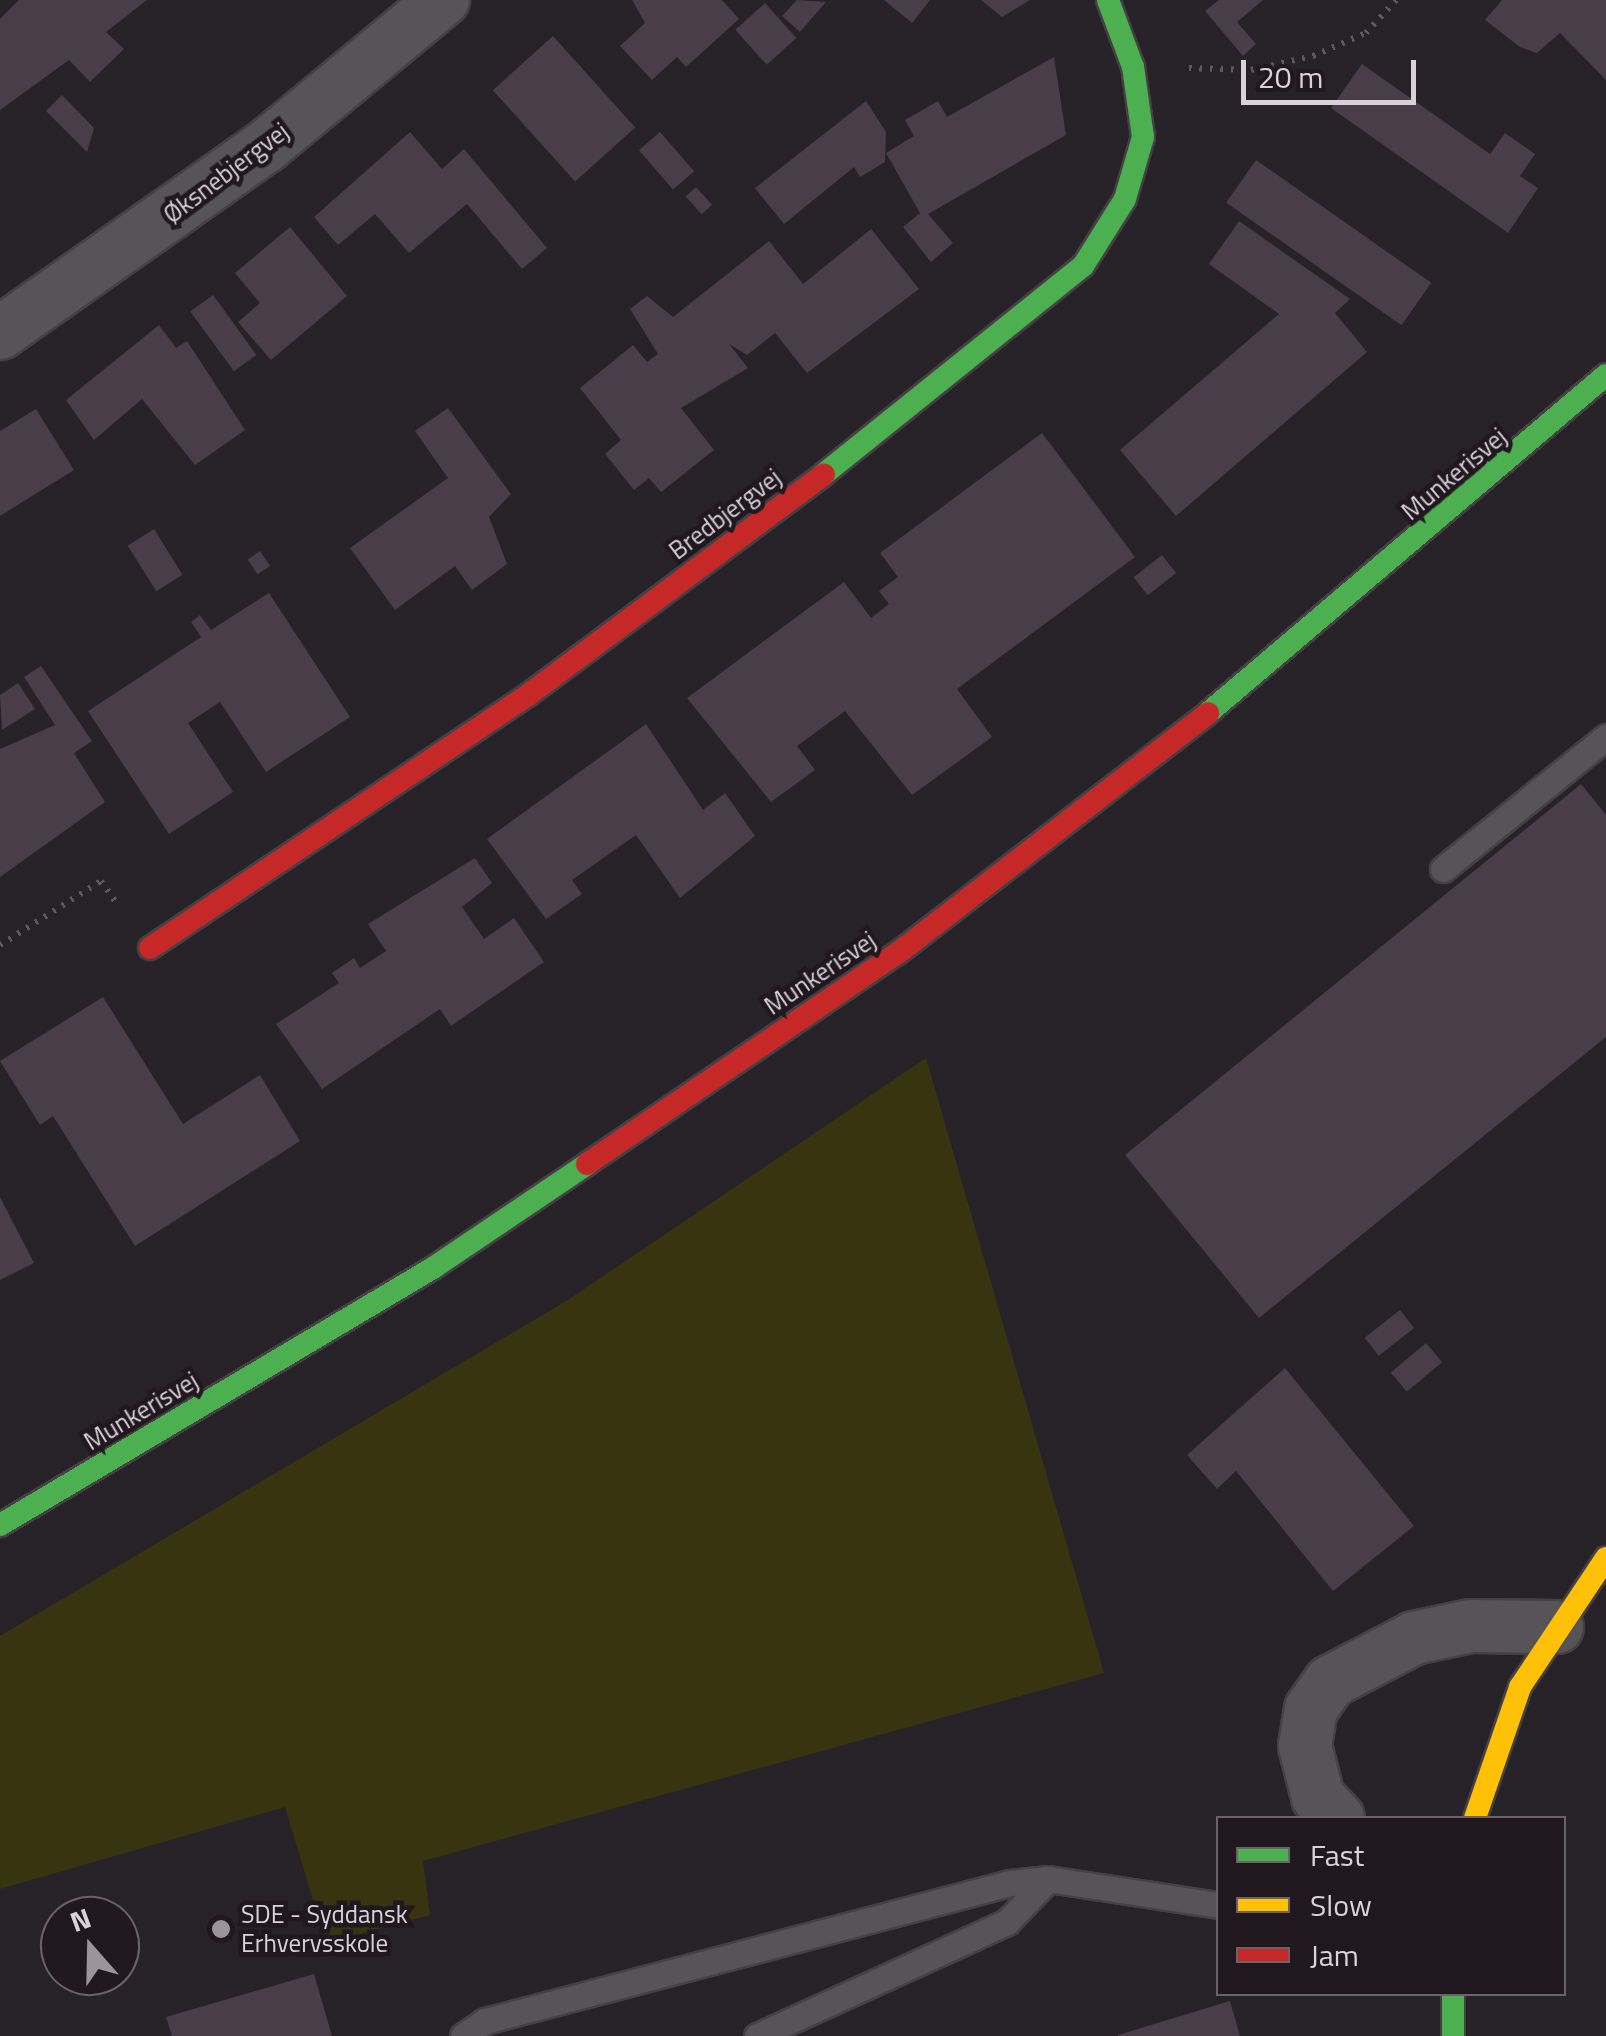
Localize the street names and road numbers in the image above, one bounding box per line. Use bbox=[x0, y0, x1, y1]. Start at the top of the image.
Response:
street label: Øksnebjergvej bbox=[158, 116, 294, 230]
street label: Munkerisvej bbox=[1396, 422, 1512, 526]
street label: Bredbjergvej bbox=[663, 462, 787, 566]
street label: Munkerisvej bbox=[759, 925, 881, 1021]
street label: Munkerisvej bbox=[79, 1365, 203, 1457]

